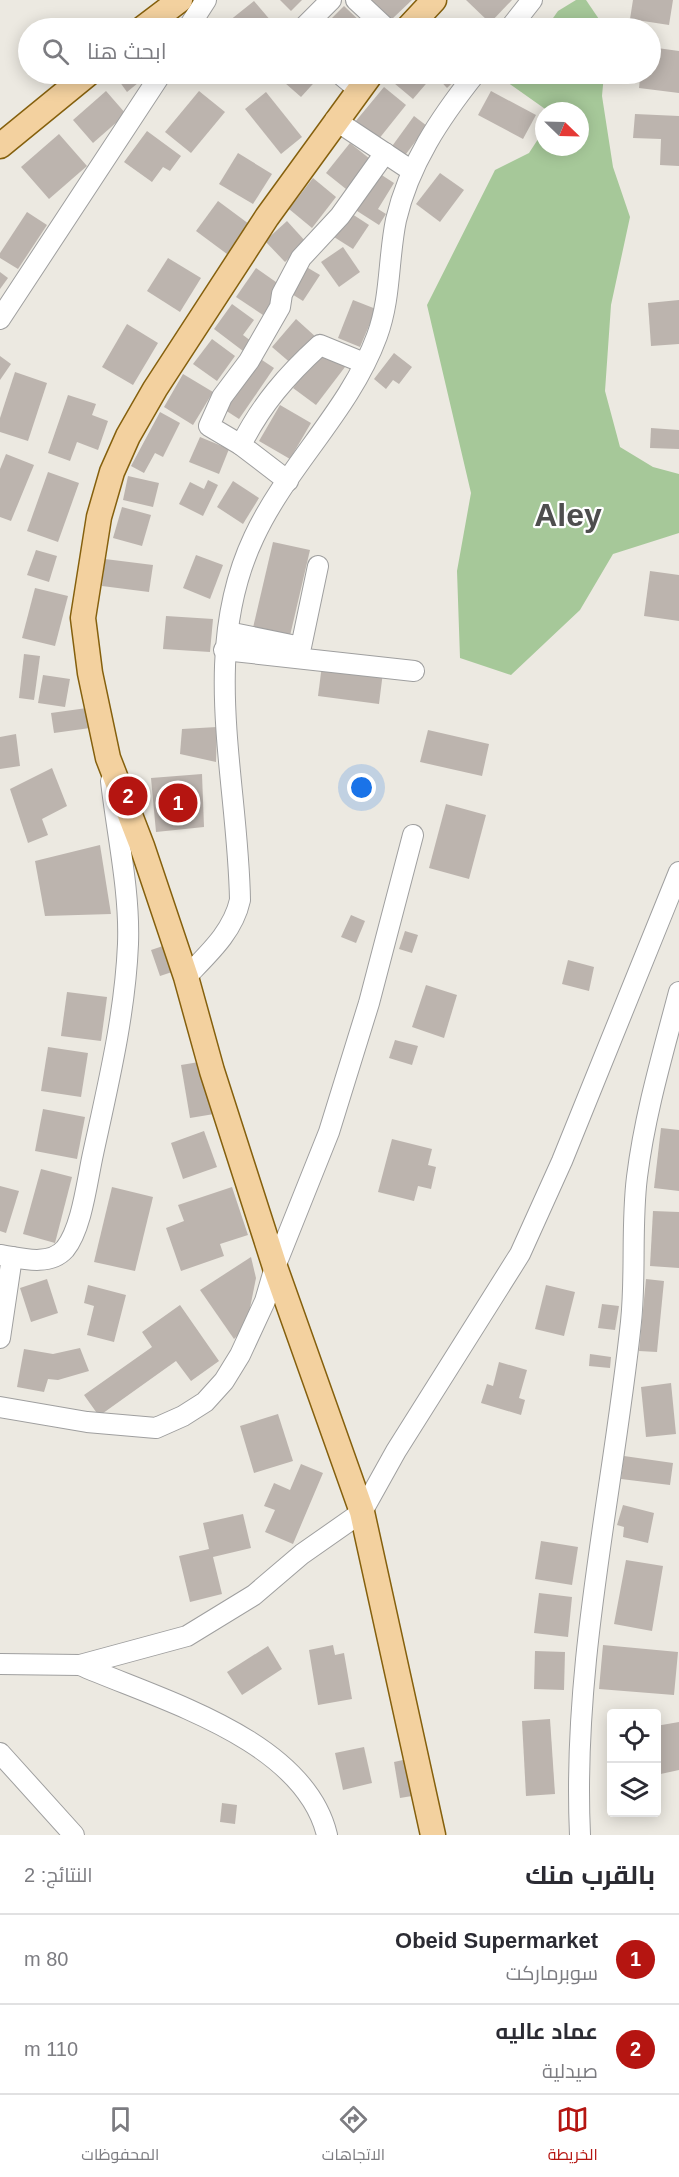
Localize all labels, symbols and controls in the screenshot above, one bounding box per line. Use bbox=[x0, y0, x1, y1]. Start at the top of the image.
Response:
search box bbox=[18, 18, 661, 84]
icon: search bbox=[39, 35, 72, 68]
text: ابحث هنا bbox=[87, 39, 167, 64]
north arrow bbox=[535, 102, 589, 156]
district label: Aley bbox=[534, 497, 602, 533]
your location bbox=[347, 773, 376, 802]
pin: 2 bbox=[108, 774, 148, 818]
pin: 1 bbox=[158, 780, 198, 826]
map controls bbox=[607, 1709, 661, 1817]
button: locate bbox=[607, 1709, 661, 1763]
button: layers bbox=[607, 1763, 661, 1817]
text: بالقرب منك bbox=[525, 1860, 655, 1890]
text: النتائج: 2 bbox=[24, 1864, 93, 1886]
text: Obeid Supermarket bbox=[395, 1928, 598, 1953]
text: 80 m bbox=[24, 1948, 68, 1970]
text: 1 bbox=[630, 1948, 641, 1970]
text: سوبرماركت bbox=[506, 1962, 598, 1984]
text: عماد عاليه bbox=[496, 2019, 598, 2044]
text: 110 m bbox=[24, 2038, 78, 2060]
text: 2 bbox=[630, 2038, 641, 2060]
text: صيدلية bbox=[542, 2060, 598, 2082]
tab: المحفوظات bbox=[81, 2103, 159, 2169]
tab: الاتجاهات bbox=[322, 2103, 385, 2169]
tab: الخريطة bbox=[548, 2103, 598, 2169]

